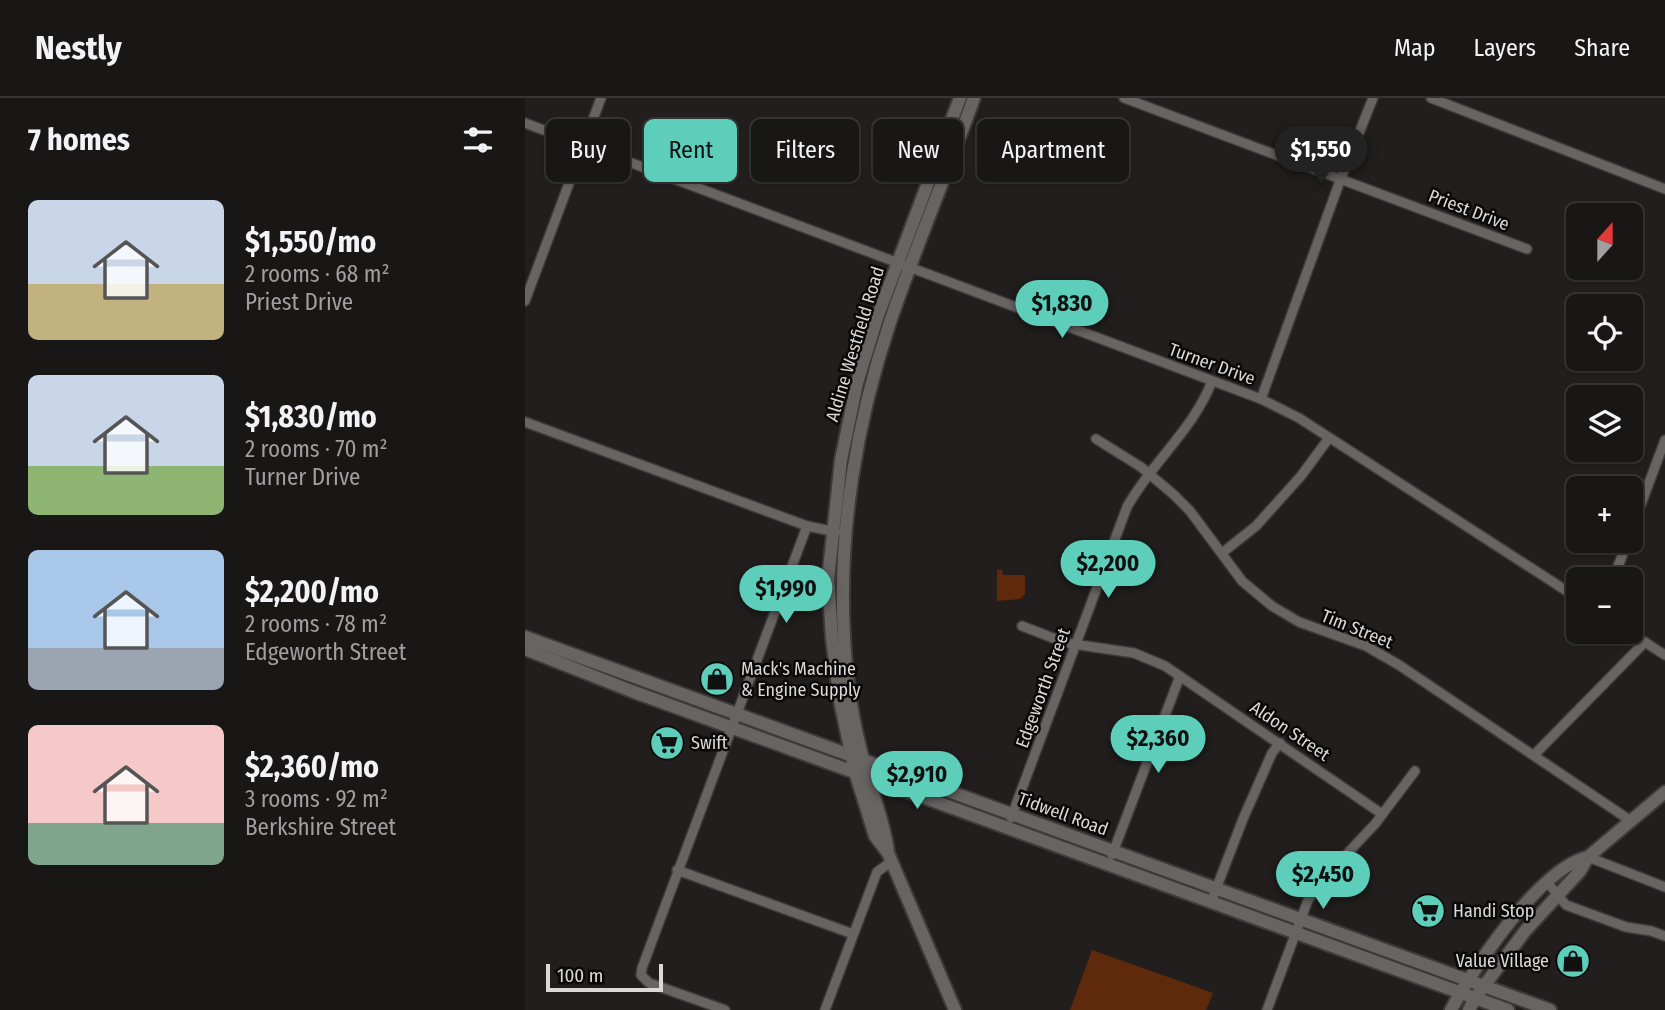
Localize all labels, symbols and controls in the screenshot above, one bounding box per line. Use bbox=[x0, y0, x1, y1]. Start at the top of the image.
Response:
text: Nestly bbox=[35, 28, 122, 68]
text: Map bbox=[1394, 34, 1436, 62]
text: Layers bbox=[1474, 34, 1536, 62]
text: Share bbox=[1574, 34, 1630, 62]
chip: Buy bbox=[546, 119, 630, 182]
chip: Rent bbox=[644, 119, 737, 182]
chip: Filters bbox=[751, 119, 859, 182]
chip: New bbox=[873, 119, 963, 182]
chip: Apartment bbox=[977, 119, 1129, 182]
icon: filters bbox=[459, 121, 497, 159]
text: 7 homes bbox=[28, 122, 130, 158]
pin: $1,550 bbox=[1264, 126, 1378, 186]
text: $1,550 bbox=[1291, 135, 1351, 163]
street label: Priest Drive bbox=[1426, 185, 1513, 235]
north arrow bbox=[1566, 203, 1643, 280]
map controls bbox=[1566, 203, 1643, 644]
text: $1,550/mo bbox=[245, 224, 376, 260]
icon: home bbox=[84, 228, 168, 312]
text: 2 rooms · 68 m² bbox=[245, 260, 390, 288]
street label: Aldine Westfield Road bbox=[821, 264, 889, 424]
pin: $1,830 bbox=[1005, 280, 1119, 340]
text: Priest Drive bbox=[245, 288, 353, 316]
text: $1,830 bbox=[1031, 289, 1093, 317]
button: locate bbox=[1566, 294, 1643, 371]
street label: Turner Drive bbox=[1166, 338, 1258, 390]
button: layers bbox=[1566, 385, 1643, 462]
text: $1,830/mo bbox=[245, 399, 377, 435]
icon: home bbox=[84, 403, 168, 487]
text: 2 rooms · 70 m² bbox=[245, 435, 388, 463]
text: Turner Drive bbox=[245, 463, 360, 491]
button: + bbox=[1566, 476, 1643, 553]
pin: $2,200 bbox=[1051, 540, 1165, 600]
text: $2,200 bbox=[1077, 549, 1139, 577]
pin: $1,990 bbox=[729, 566, 843, 625]
button: − bbox=[1566, 567, 1643, 644]
text: $2,200/mo bbox=[245, 574, 379, 610]
text: $1,990 bbox=[755, 574, 817, 602]
icon: home bbox=[84, 578, 168, 662]
street label: Tim Street bbox=[1318, 605, 1396, 653]
text: 2 rooms · 78 m² bbox=[245, 610, 387, 638]
street label: Edgeworth Street bbox=[1011, 625, 1075, 751]
text: Edgeworth Street bbox=[245, 638, 406, 666]
place label: Mack's Machine & Engine Supply bbox=[741, 658, 861, 701]
shop icon: Mack's Machine & Engine Supply bbox=[698, 660, 736, 698]
street label: Aldon Street bbox=[1246, 696, 1334, 766]
pin: $2,360 bbox=[1101, 716, 1215, 775]
supermarket icon: Swift bbox=[648, 724, 686, 762]
text: $2,360 bbox=[1127, 724, 1189, 752]
place label: Swift bbox=[691, 732, 728, 754]
text: $2,360/mo bbox=[245, 749, 379, 785]
pin: $2,910 bbox=[860, 752, 974, 811]
icon: home bbox=[84, 753, 168, 837]
text: $2,910 bbox=[887, 760, 947, 788]
text: 3 rooms · 92 m² bbox=[245, 785, 388, 813]
street label: Tidwell Road bbox=[1015, 788, 1111, 840]
text: Berkshire Street bbox=[245, 813, 396, 841]
pin: $2,450 bbox=[1266, 852, 1380, 911]
text: $2,450 bbox=[1292, 860, 1354, 888]
supermarket icon: Handi Stop bbox=[1409, 892, 1447, 930]
place label: Handi Stop bbox=[1453, 900, 1534, 922]
shop icon: Value Village bbox=[1554, 942, 1592, 980]
place label: Value Village bbox=[1456, 950, 1549, 972]
scale bar bbox=[546, 961, 663, 993]
text: 100 m bbox=[557, 964, 603, 987]

